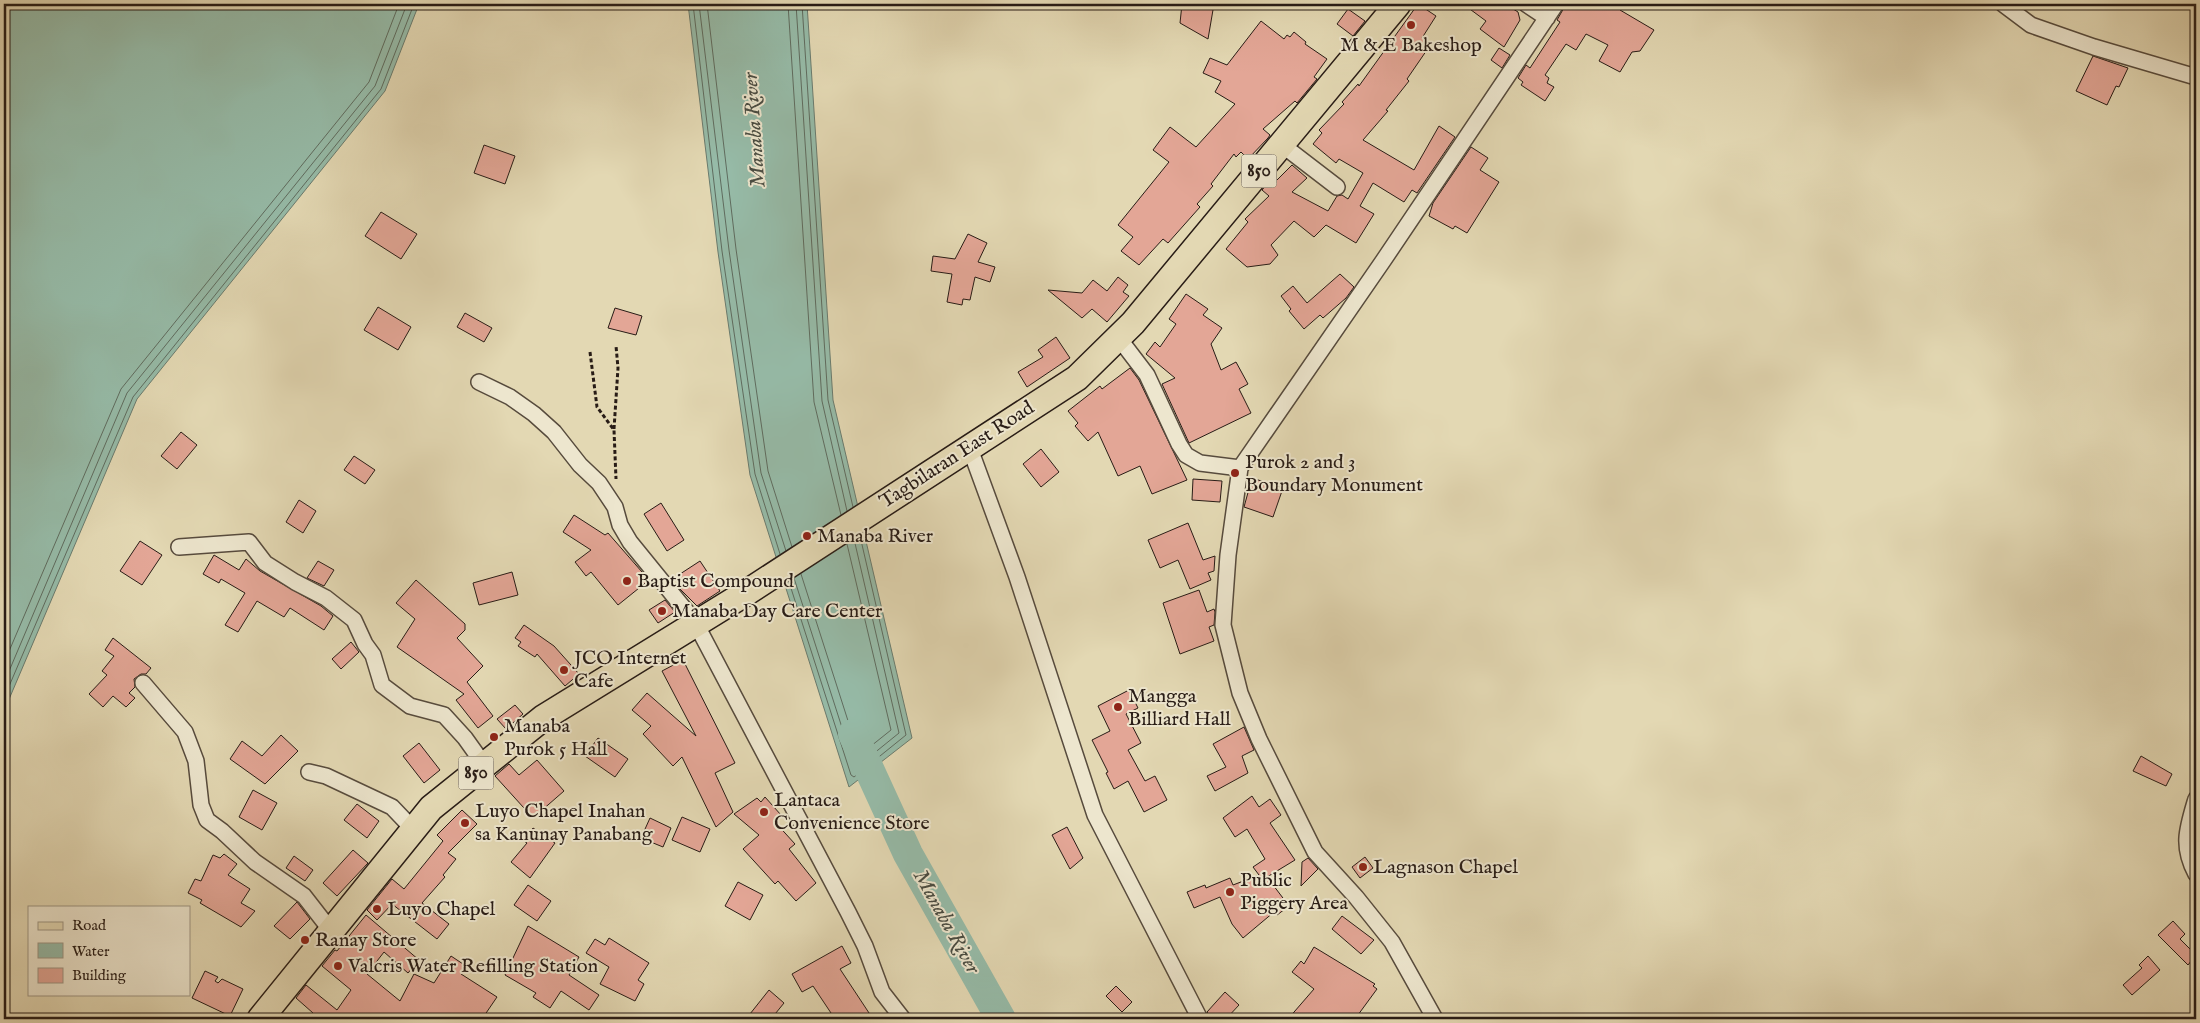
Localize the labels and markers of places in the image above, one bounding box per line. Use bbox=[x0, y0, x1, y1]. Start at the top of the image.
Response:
marker: M & E Bakeshop bbox=[1405, 19, 1417, 31]
place label: M & E Bakeshop bbox=[1340, 33, 1482, 58]
place label: Purok 2 and 3 Boundary Monument bbox=[1245, 450, 1423, 498]
marker: Purok 2 and 3 Boundary Monument bbox=[1229, 467, 1241, 479]
place label: Manaba River bbox=[817, 524, 934, 549]
marker: Manaba River bbox=[801, 530, 813, 542]
place label: Baptist Compound bbox=[637, 569, 794, 594]
marker: Baptist Compound bbox=[621, 575, 633, 587]
place label: Manaba Day Care Center bbox=[672, 599, 883, 624]
marker: Manaba Day Care Center bbox=[656, 605, 668, 617]
place label: JCO Internet Cafe bbox=[572, 646, 687, 694]
marker: JCO Internet Cafe bbox=[558, 664, 570, 676]
place label: Mangga Billiard Hall bbox=[1128, 684, 1231, 732]
marker: Mangga Billiard Hall bbox=[1112, 701, 1124, 713]
place label: Manaba Purok 5 Hall bbox=[504, 714, 608, 762]
marker: Manaba Purok 5 Hall bbox=[488, 731, 500, 743]
place label: Lantaca Convenience Store bbox=[774, 788, 930, 836]
place label: Luyo Chapel Inahan sa Kanunay Panabang bbox=[475, 799, 654, 847]
marker: Lantaca Convenience Store bbox=[758, 806, 770, 818]
marker: Luyo Chapel Inahan sa Kanunay Panabang bbox=[459, 817, 471, 829]
place label: Lagnason Chapel bbox=[1373, 855, 1518, 880]
marker: Lagnason Chapel bbox=[1357, 861, 1369, 873]
place label: Public Piggery Area bbox=[1240, 868, 1348, 916]
marker: Public Piggery Area bbox=[1224, 886, 1236, 898]
place label: Luyo Chapel bbox=[387, 897, 496, 922]
marker: Luyo Chapel bbox=[371, 903, 383, 915]
place label: Ranay Store bbox=[315, 928, 416, 953]
marker: Ranay Store bbox=[299, 934, 311, 946]
place label: Valcris Water Refilling Station bbox=[347, 954, 598, 979]
marker: Valcris Water Refilling Station bbox=[332, 960, 344, 972]

